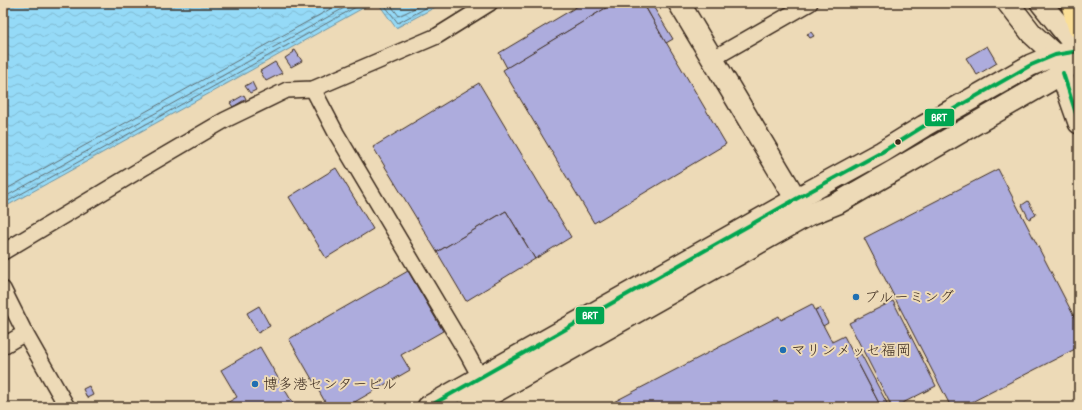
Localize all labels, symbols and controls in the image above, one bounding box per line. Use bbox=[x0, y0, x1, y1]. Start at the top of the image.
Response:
line badge: BRT bbox=[924, 108, 955, 127]
text: BRT bbox=[931, 110, 948, 124]
unlabelled marker bbox=[893, 137, 903, 147]
place label: ブルーミング bbox=[864, 286, 954, 307]
marker: ブルーミング bbox=[851, 292, 861, 302]
line badge: BRT bbox=[575, 306, 605, 325]
text: BRT bbox=[582, 308, 599, 322]
place label: マリンメッセ福岡 bbox=[791, 339, 911, 360]
marker: マリンメッセ福岡 bbox=[778, 345, 788, 355]
place label: 博多港センタービル bbox=[263, 373, 397, 394]
marker: 博多港センタービル bbox=[250, 379, 260, 389]

